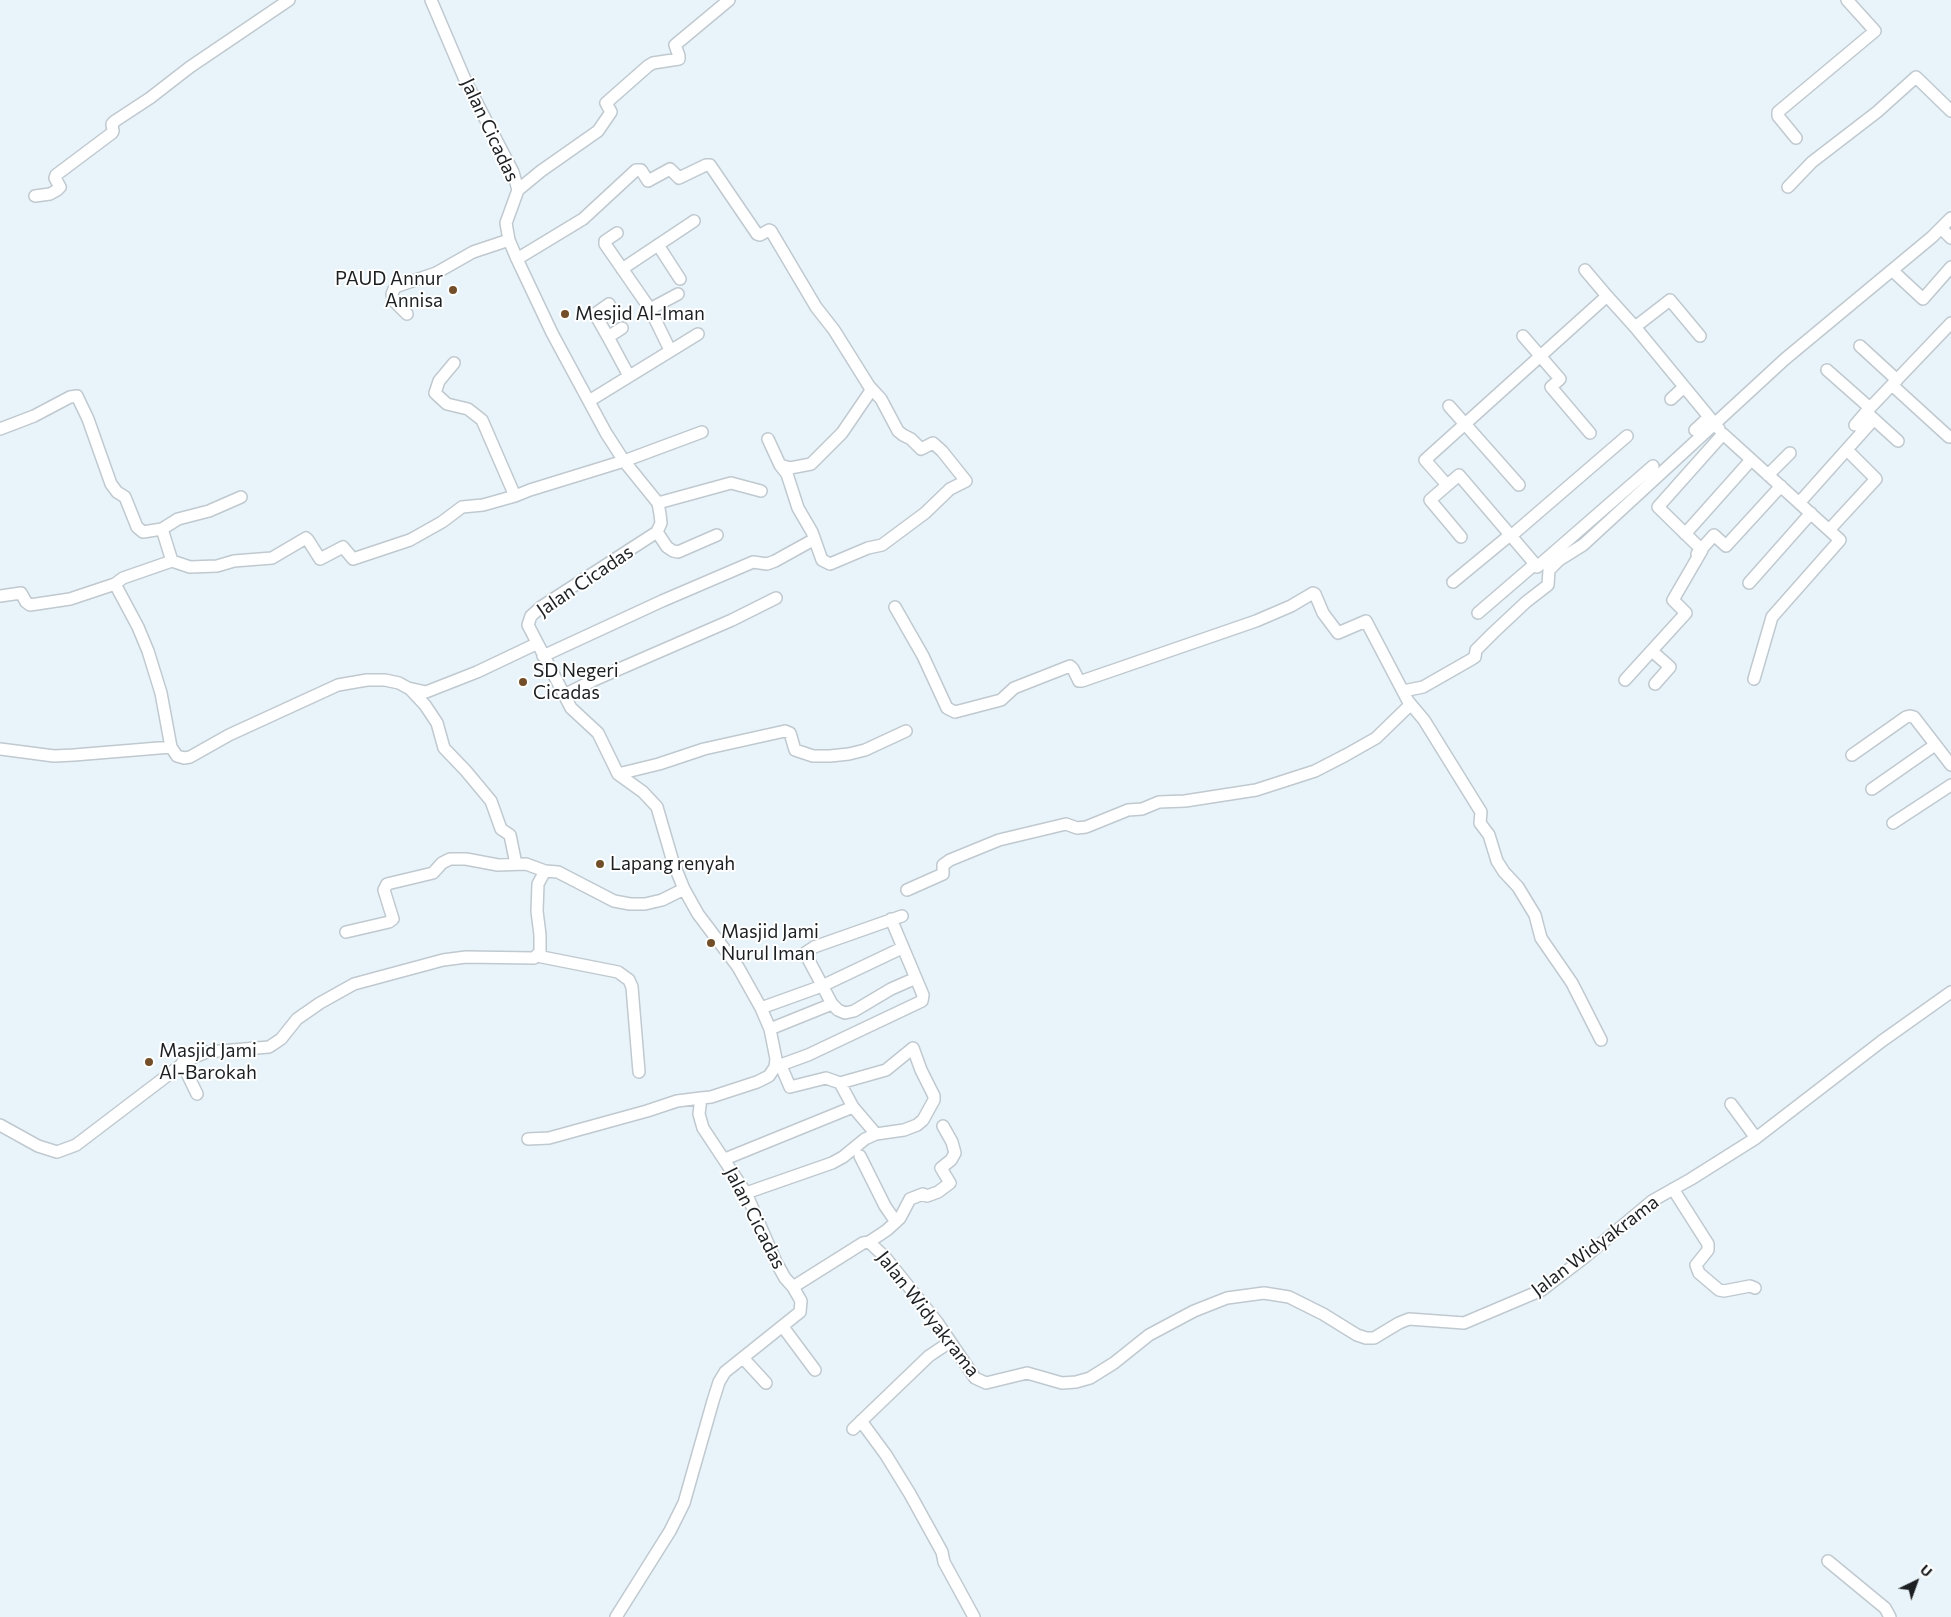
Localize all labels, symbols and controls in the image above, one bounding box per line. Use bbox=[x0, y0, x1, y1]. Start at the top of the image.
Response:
street label: Jalan Cicadas bbox=[456, 75, 524, 185]
place label: PAUD Annur Annisa bbox=[335, 268, 443, 312]
marker: PAUD Annur Annisa bbox=[447, 284, 459, 296]
place label: Mesjid Al-Iman bbox=[575, 303, 705, 325]
marker: Mesjid Al-Iman bbox=[559, 308, 571, 320]
street label: Jalan Cicadas bbox=[532, 540, 638, 622]
place label: SD Negeri Cicadas bbox=[533, 660, 619, 704]
marker: SD Negeri Cicadas bbox=[517, 676, 529, 688]
place label: Lapang renyah bbox=[610, 853, 735, 875]
marker: Lapang renyah bbox=[594, 858, 606, 870]
place label: Masjid Jami Nurul Iman bbox=[721, 921, 819, 965]
marker: Masjid Jami Nurul Iman bbox=[705, 937, 717, 949]
place label: Masjid Jami Al-Barokah bbox=[159, 1040, 257, 1084]
marker: Masjid Jami Al-Barokah bbox=[143, 1056, 155, 1068]
street label: Jalan Cicadas bbox=[720, 1163, 790, 1273]
street label: Jalan Widyakrama bbox=[1527, 1191, 1663, 1301]
street label: Jalan Widyakrama bbox=[872, 1246, 984, 1382]
north arrow bbox=[1891, 1557, 1941, 1607]
text: U bbox=[1917, 1561, 1936, 1580]

